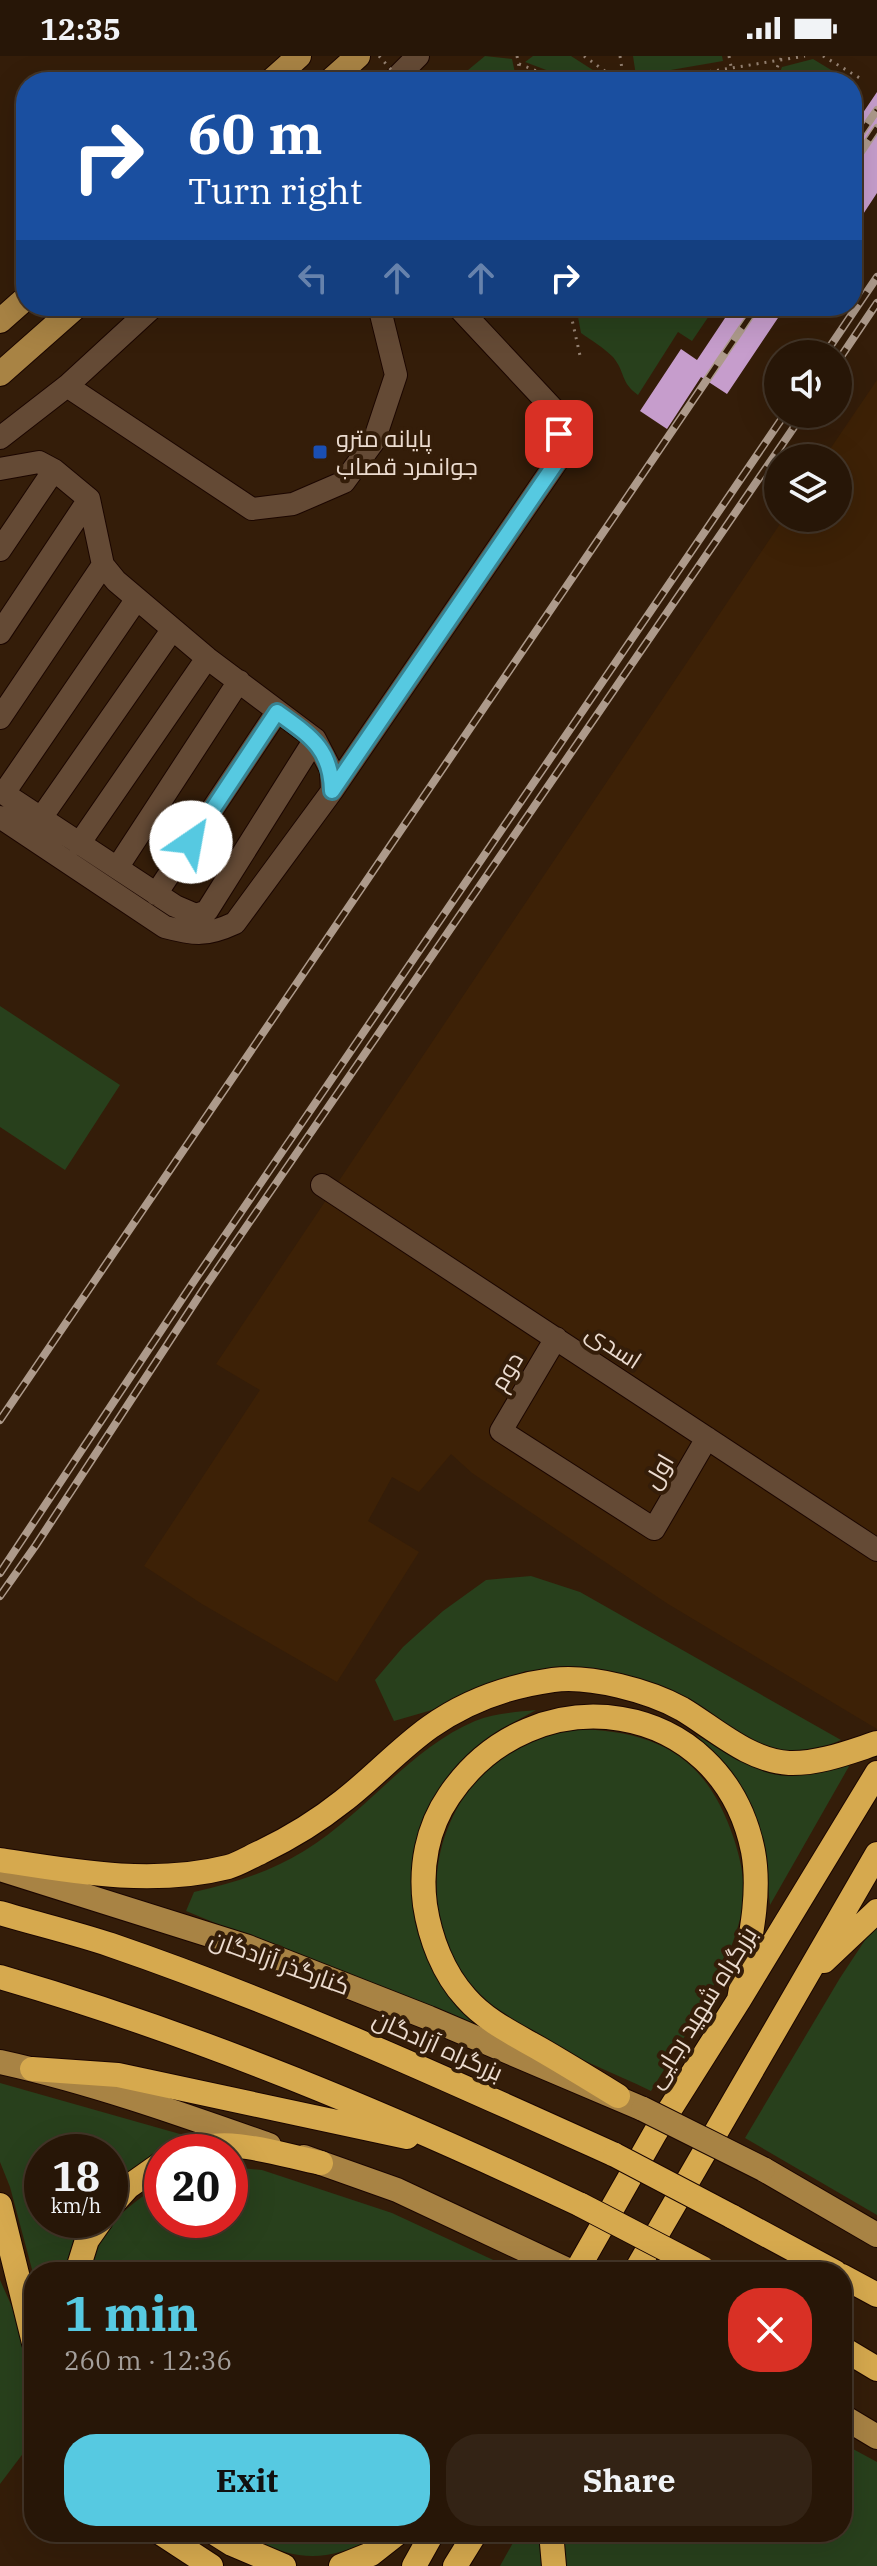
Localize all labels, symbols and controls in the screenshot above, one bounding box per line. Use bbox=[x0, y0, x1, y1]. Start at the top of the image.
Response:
text: 12:35 bbox=[40, 9, 121, 48]
text: 60 m bbox=[188, 97, 323, 169]
icon: right bbox=[56, 104, 160, 208]
text: Turn right bbox=[188, 167, 362, 214]
icon: left bbox=[291, 256, 335, 300]
icon: ahead bbox=[375, 256, 419, 300]
icon: ahead bbox=[459, 256, 503, 300]
icon: right bbox=[543, 256, 587, 300]
map controls bbox=[764, 340, 852, 532]
button: sound bbox=[764, 340, 852, 428]
pin bbox=[525, 400, 593, 468]
icon: arrive bbox=[537, 412, 581, 456]
place label: پایانه مترو جوانمرد قصاب bbox=[336, 422, 478, 482]
marker: پایانه مترو جوانمرد قصاب bbox=[311, 443, 329, 461]
button: layers bbox=[764, 444, 852, 532]
position arrow bbox=[149, 800, 233, 884]
street label: اسدی bbox=[580, 1316, 648, 1376]
street label: دوم bbox=[482, 1346, 531, 1397]
street label: اول bbox=[635, 1448, 681, 1494]
street label: بزرگراه شهید رجایی bbox=[638, 1920, 764, 2094]
street label: کنارگذر آزادگان bbox=[206, 1922, 354, 2002]
street label: بزرگراه آزادگان bbox=[368, 2002, 508, 2088]
speed limit sign: 20 bbox=[144, 2134, 248, 2238]
text: 18 bbox=[52, 2150, 100, 2202]
text: km/h bbox=[51, 2192, 101, 2219]
text: 1 min bbox=[64, 2282, 198, 2344]
button: close bbox=[728, 2288, 812, 2372]
text: 260 m · 12:36 bbox=[64, 2343, 232, 2377]
button: Exit bbox=[64, 2434, 430, 2526]
button: Share bbox=[446, 2434, 812, 2526]

